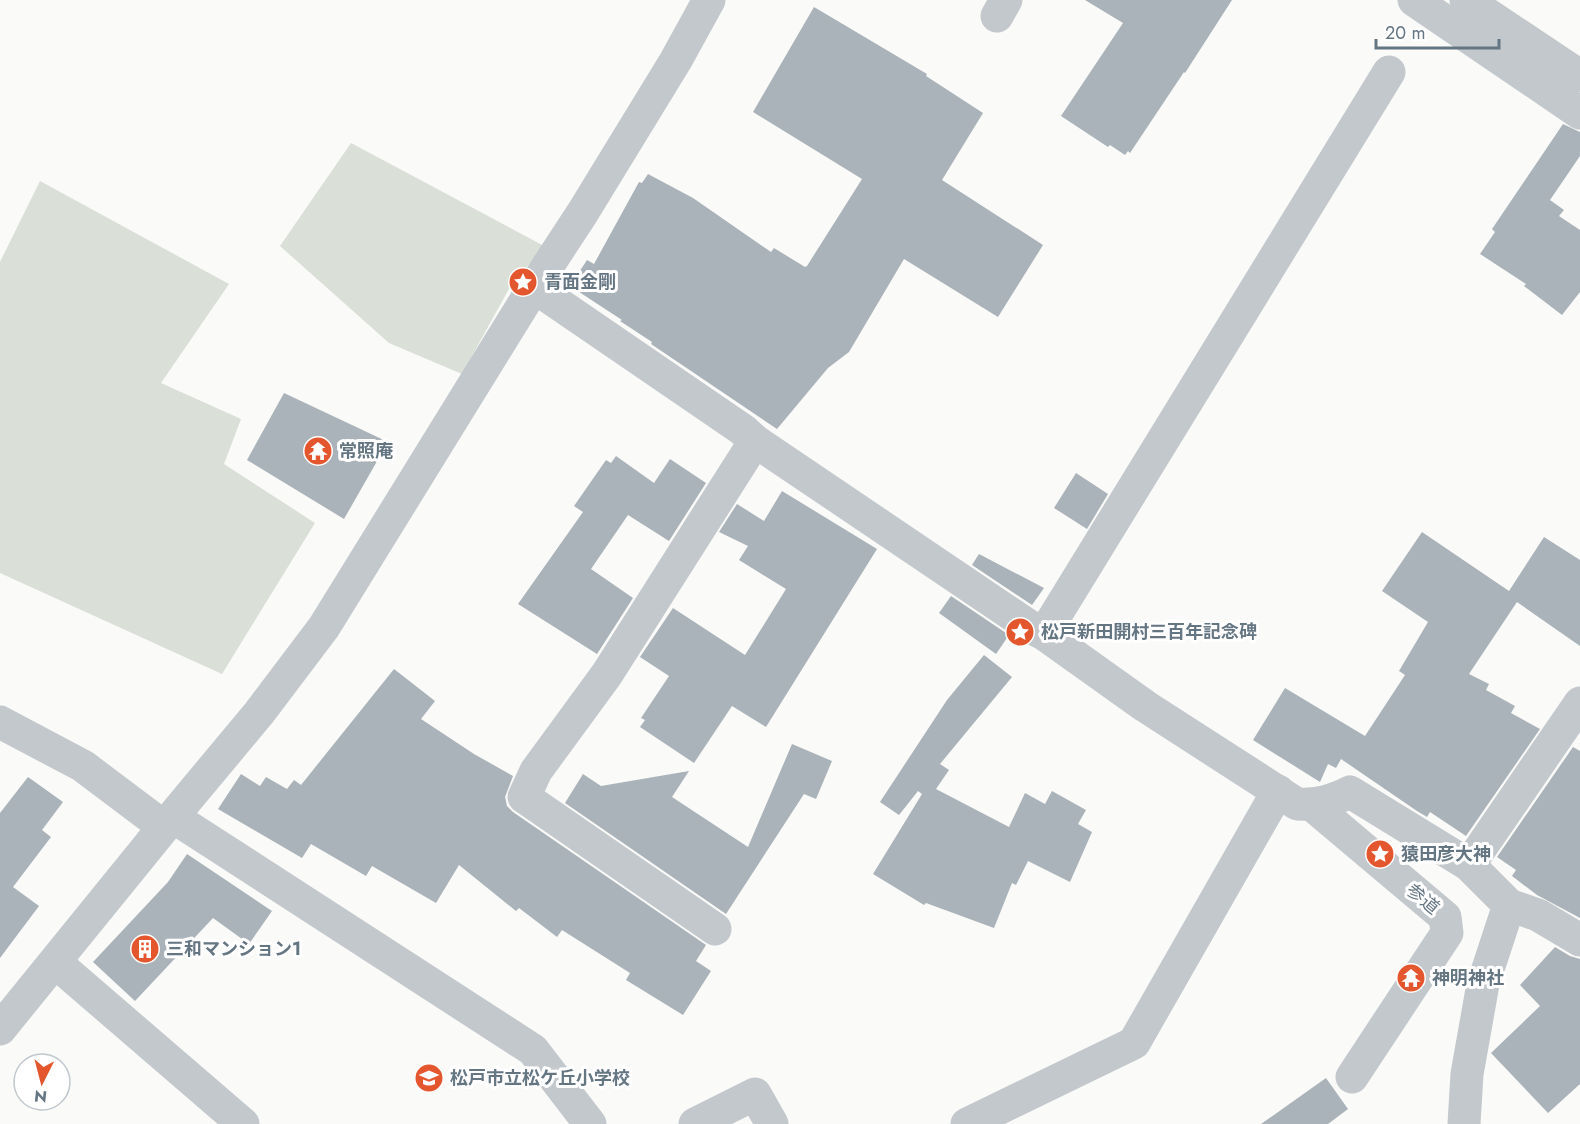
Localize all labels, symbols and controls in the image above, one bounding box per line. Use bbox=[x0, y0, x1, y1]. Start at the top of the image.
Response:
scale bar bbox=[1376, 12, 1499, 50]
text: 20 m bbox=[1385, 20, 1425, 46]
place icon: 青面金剛 bbox=[507, 266, 539, 298]
place label: 青面金剛 bbox=[544, 269, 616, 295]
temple icon: 常照庵 bbox=[302, 435, 334, 467]
place label: 常照庵 bbox=[339, 438, 393, 464]
place icon: 松戸新田開村三百年記念碑 bbox=[1004, 616, 1036, 648]
place label: 松戸新田開村三百年記念碑 bbox=[1041, 619, 1257, 645]
place icon: 猿田彦大神 bbox=[1364, 838, 1396, 870]
place label: 猿田彦大神 bbox=[1401, 841, 1491, 867]
street label: 参道 bbox=[1401, 877, 1445, 921]
building icon: 三和マンション1 bbox=[129, 933, 161, 965]
place label: 三和マンション1 bbox=[166, 936, 301, 962]
temple icon: 神明神社 bbox=[1395, 962, 1427, 994]
place label: 神明神社 bbox=[1432, 965, 1504, 991]
north arrow bbox=[12, 1052, 72, 1112]
school or university icon: 松戸市立松ケ丘小学校 bbox=[413, 1062, 445, 1094]
place label: 松戸市立松ケ丘小学校 bbox=[450, 1065, 630, 1091]
text: N bbox=[33, 1084, 48, 1109]

